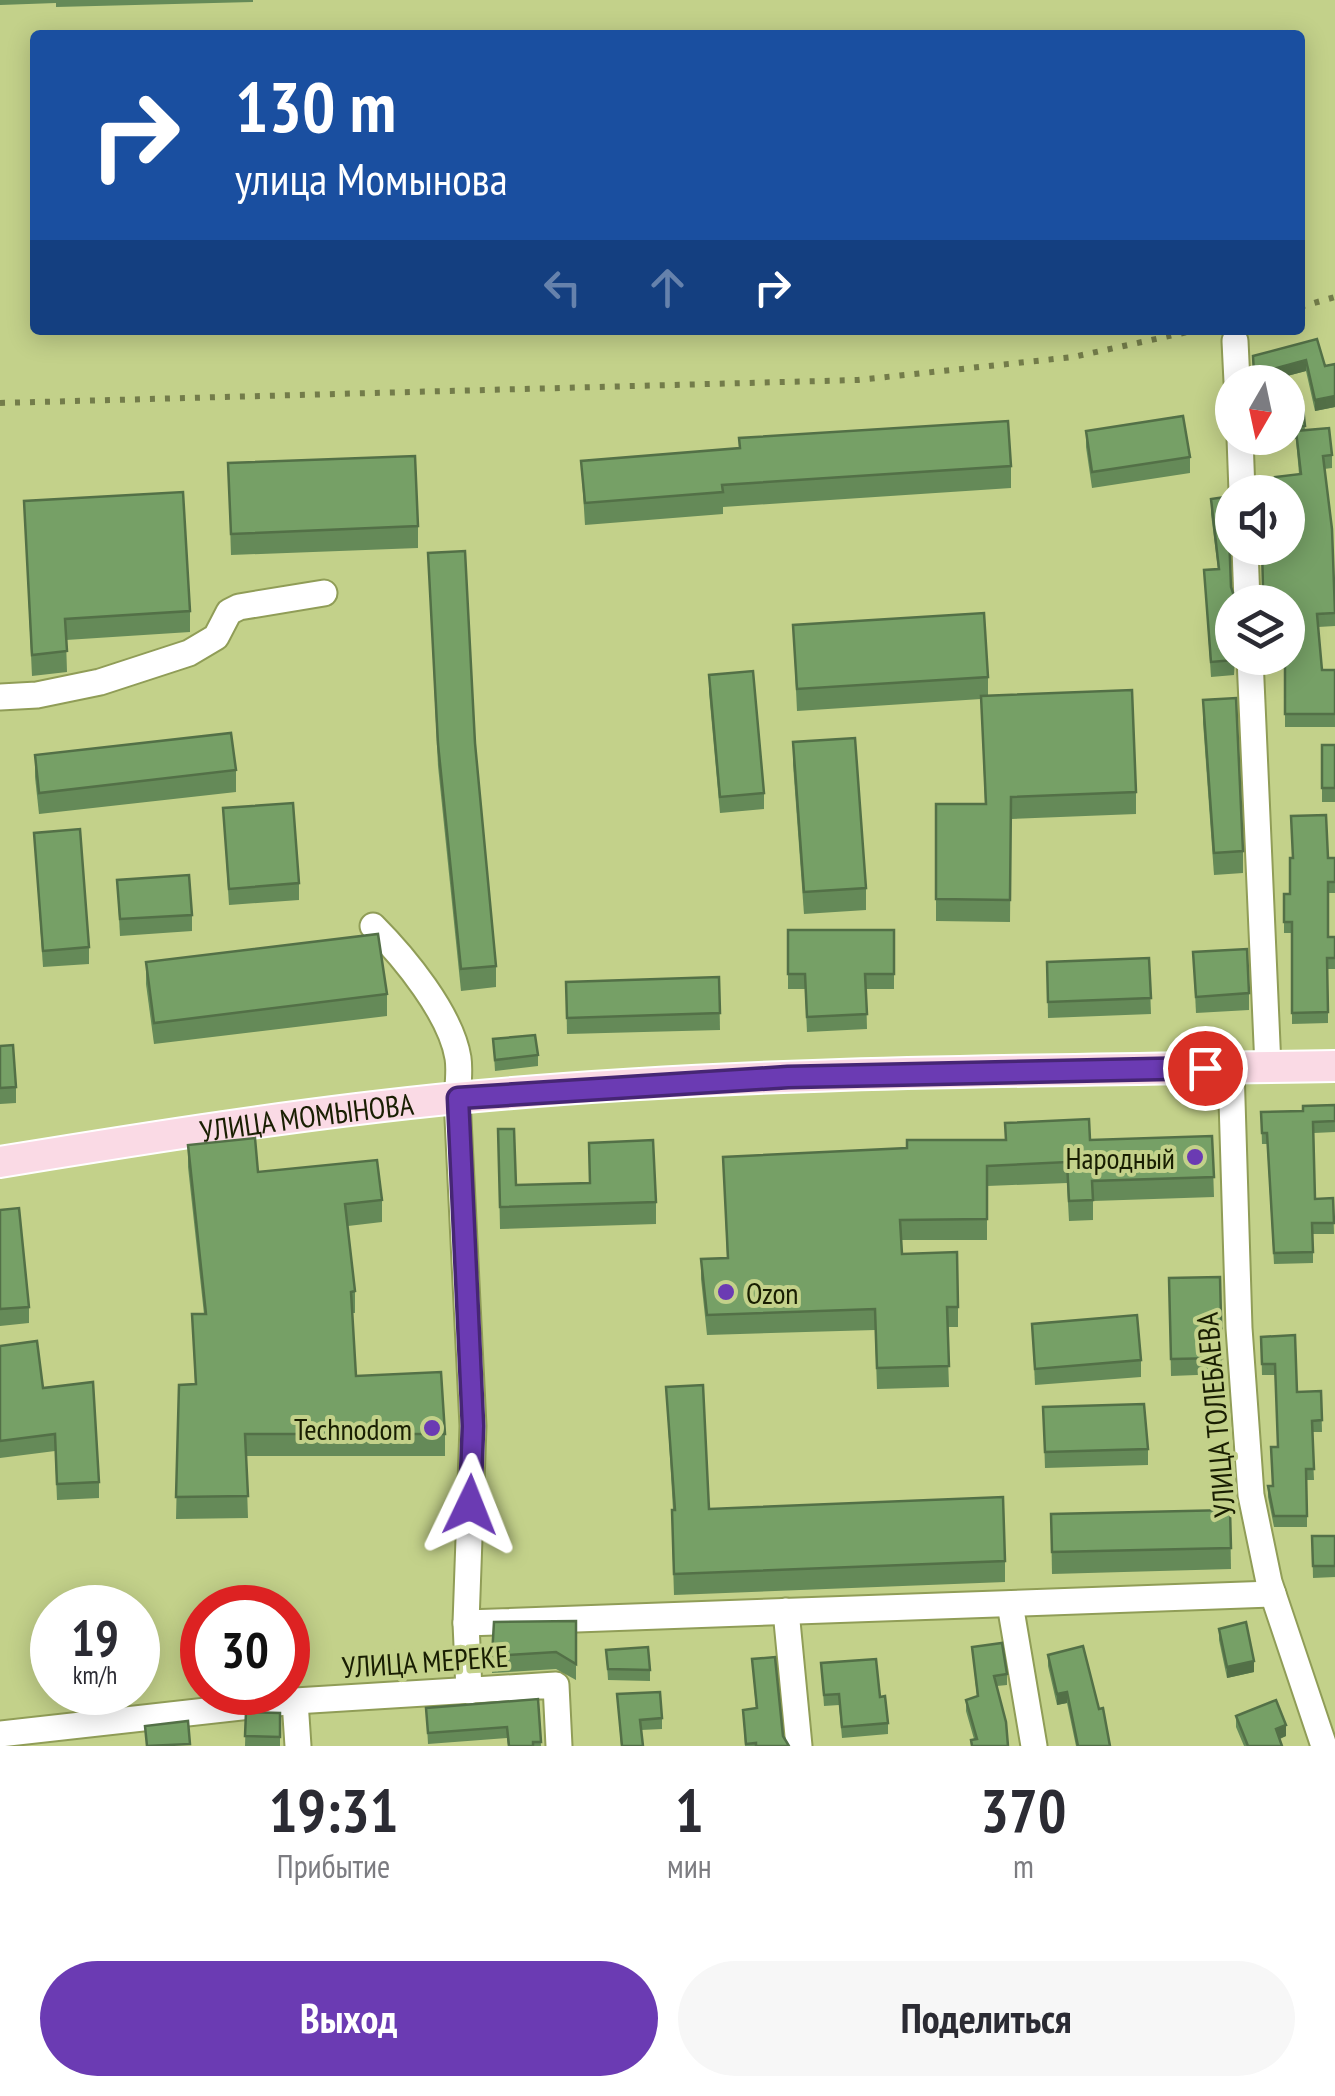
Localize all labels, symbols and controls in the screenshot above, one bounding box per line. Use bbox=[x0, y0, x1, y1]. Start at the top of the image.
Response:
text: 130 m bbox=[235, 61, 396, 151]
icon: right bbox=[70, 70, 200, 200]
text: улица Момынова bbox=[235, 149, 508, 207]
icon: left bbox=[535, 260, 590, 315]
icon: ahead bbox=[640, 260, 695, 315]
icon: right bbox=[745, 260, 800, 315]
north arrow bbox=[1215, 365, 1305, 455]
map controls bbox=[1215, 365, 1305, 675]
button: sound bbox=[1215, 475, 1305, 565]
button: layers bbox=[1215, 585, 1305, 675]
pin bbox=[1163, 1026, 1248, 1111]
icon: arrive bbox=[1178, 1041, 1233, 1096]
street label: УЛИЦА МОМЫНОВА bbox=[197, 1083, 416, 1150]
place label: Народный bbox=[1065, 1138, 1175, 1177]
marker: Народный bbox=[1184, 1146, 1206, 1168]
place label: Ozon bbox=[746, 1273, 799, 1312]
marker: Ozon bbox=[715, 1281, 737, 1303]
street label: УЛИЦА ТОЛЕБАЕВА bbox=[1187, 1310, 1243, 1519]
place label: Technodom bbox=[294, 1409, 412, 1448]
marker: Technodom bbox=[421, 1417, 443, 1439]
position arrow bbox=[418, 1453, 522, 1557]
speed limit sign: 30 bbox=[180, 1585, 310, 1715]
text: 19 bbox=[71, 1605, 119, 1670]
street label: УЛИЦА МЕРЕКЕ bbox=[340, 1636, 510, 1686]
text: km/h bbox=[73, 1659, 117, 1691]
text: 19:31 bbox=[269, 1771, 398, 1849]
text: 1 bbox=[675, 1771, 704, 1849]
text: 370 bbox=[980, 1771, 1066, 1849]
text: Прибытие bbox=[277, 1845, 390, 1887]
text: мин bbox=[667, 1845, 712, 1887]
text: m bbox=[1013, 1845, 1034, 1887]
button: Выход bbox=[40, 1961, 658, 2076]
button: Поделиться bbox=[678, 1961, 1295, 2076]

